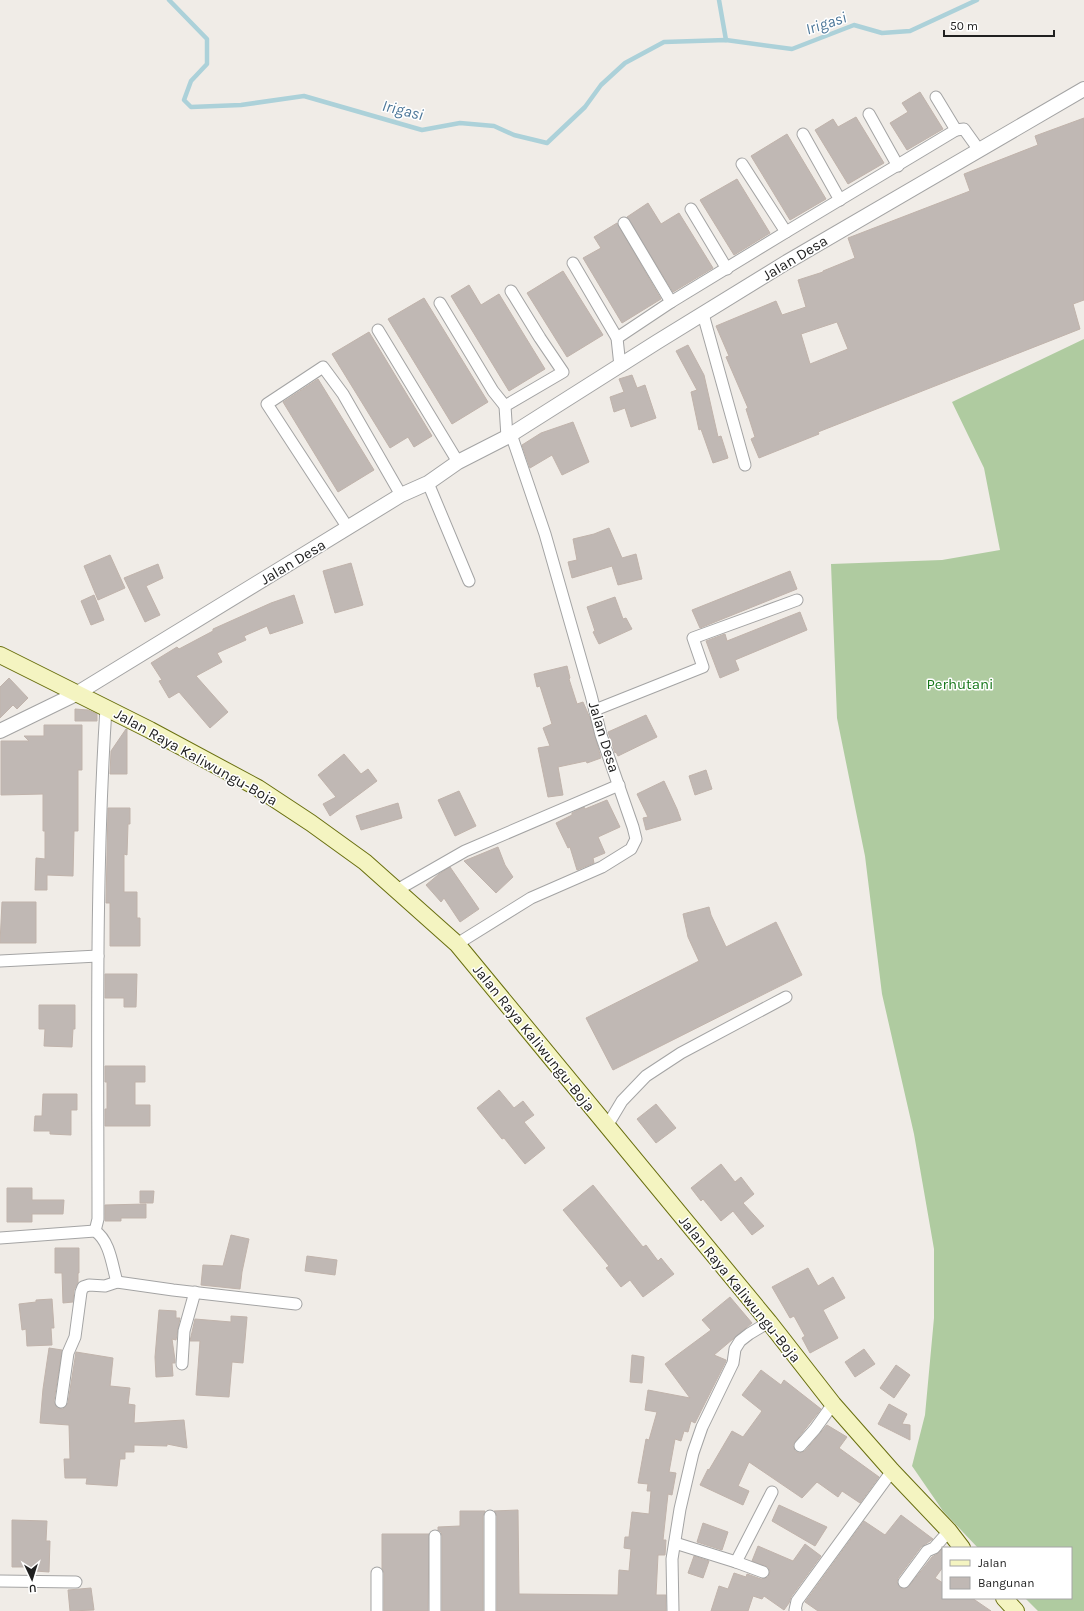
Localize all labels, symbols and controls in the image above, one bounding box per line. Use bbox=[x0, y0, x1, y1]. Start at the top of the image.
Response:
water label: Irigasi bbox=[803, 7, 849, 39]
scale bar bbox=[944, 12, 1054, 38]
text: 50 m bbox=[950, 19, 978, 33]
water label: Irigasi bbox=[380, 96, 426, 124]
street label: Jalan Desa bbox=[759, 231, 831, 285]
street label: Jalan Desa bbox=[257, 535, 329, 589]
park label: Perhutani bbox=[927, 675, 993, 693]
street label: Jalan Desa bbox=[585, 699, 623, 775]
street label: Jalan Raya Kaliwungu-Boja bbox=[111, 705, 281, 809]
street label: Jalan Raya Kaliwungu-Boja bbox=[469, 961, 599, 1115]
street label: Jalan Raya Kaliwungu-Boja bbox=[675, 1212, 805, 1366]
legend bbox=[942, 1547, 1072, 1599]
text: Jalan bbox=[978, 1556, 1007, 1570]
north arrow bbox=[12, 1559, 52, 1599]
text: Bangunan bbox=[978, 1576, 1034, 1590]
text: U bbox=[28, 1582, 37, 1595]

